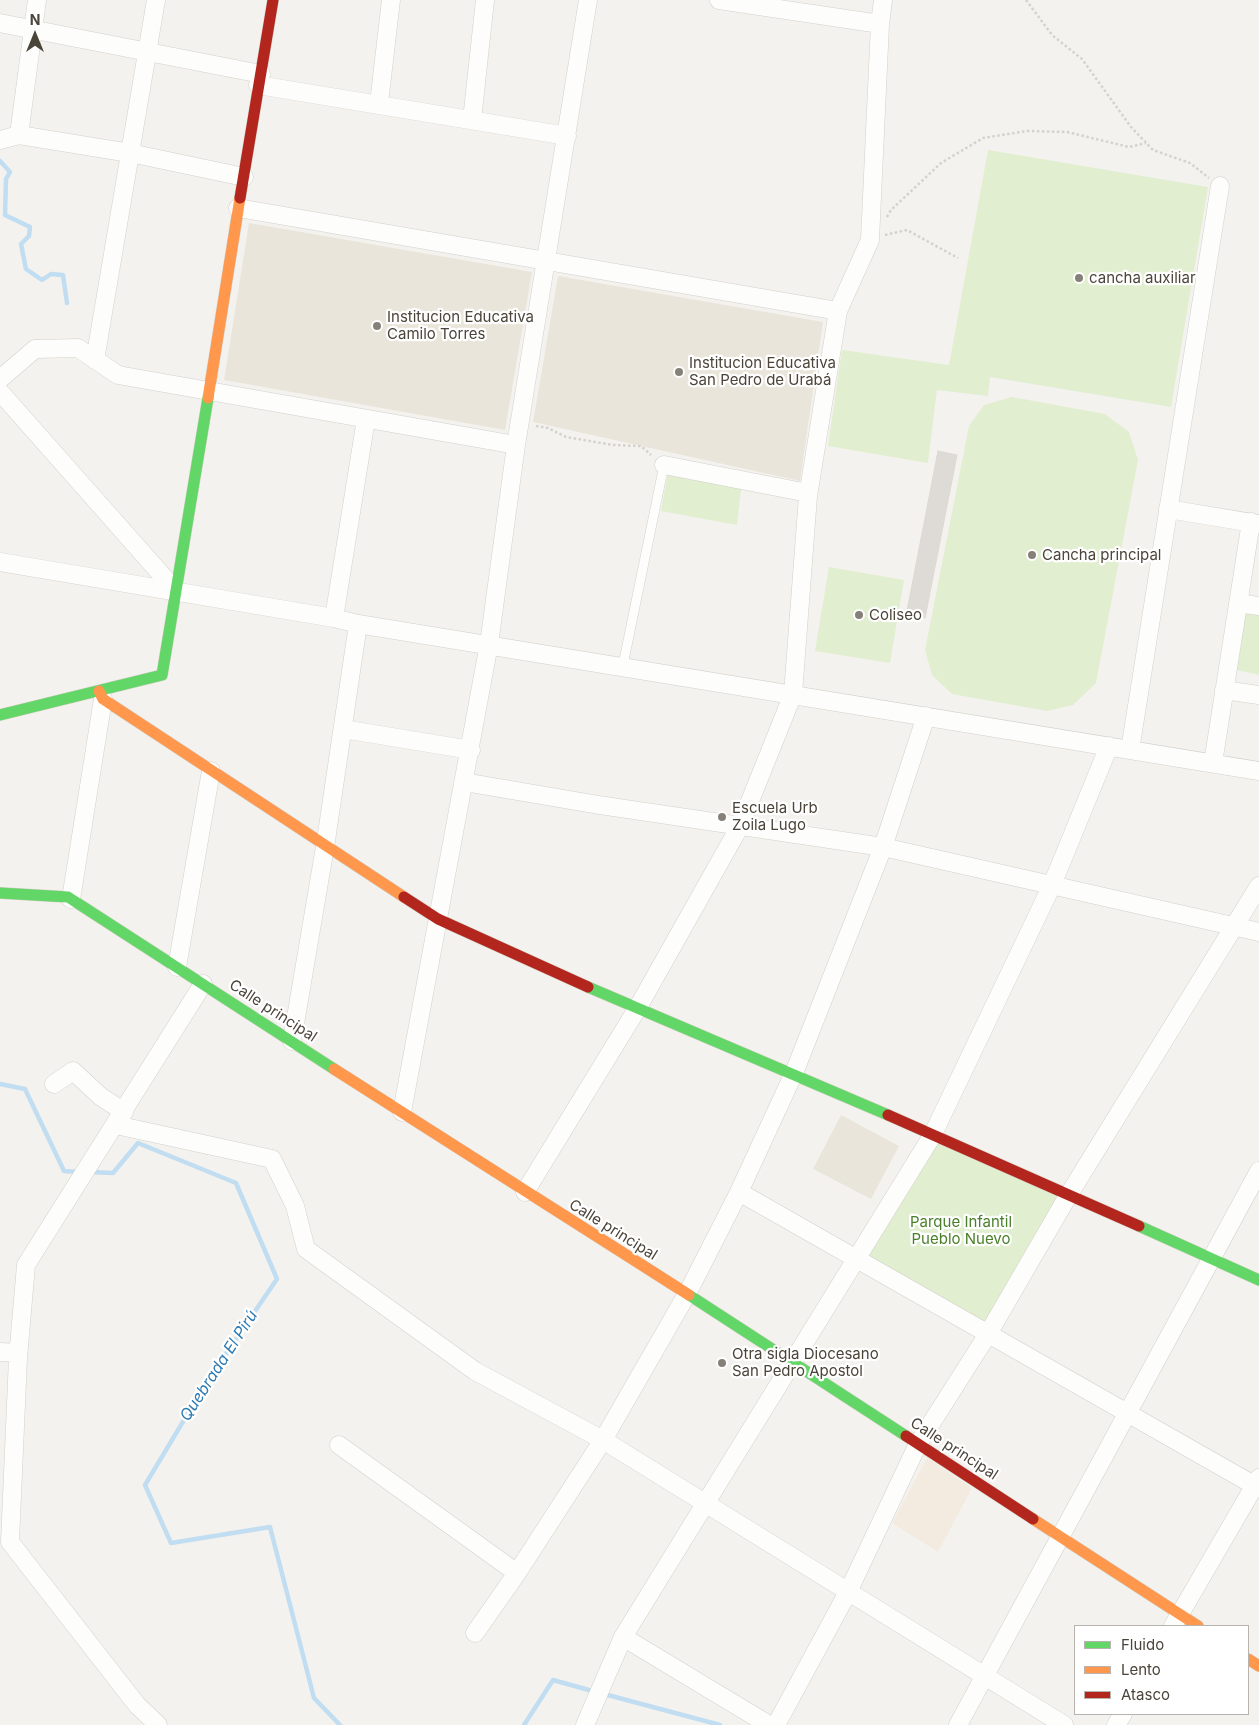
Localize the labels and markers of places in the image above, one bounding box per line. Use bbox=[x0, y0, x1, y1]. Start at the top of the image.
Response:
place label: cancha auxiliar bbox=[1089, 269, 1196, 287]
marker: cancha auxiliar bbox=[1073, 272, 1085, 284]
place label: Institucion Educativa Camilo Torres bbox=[387, 308, 534, 343]
marker: Institucion Educativa Camilo Torres bbox=[371, 320, 383, 332]
place label: Institucion Educativa San Pedro de Urabá bbox=[689, 354, 836, 389]
marker: Institucion Educativa San Pedro de Urabá bbox=[673, 366, 685, 378]
place label: Cancha principal bbox=[1042, 546, 1161, 564]
marker: Cancha principal bbox=[1026, 549, 1038, 561]
place label: Coliseo bbox=[869, 606, 922, 624]
marker: Coliseo bbox=[853, 609, 865, 621]
place label: Escuela Urb Zoila Lugo bbox=[732, 799, 818, 834]
marker: Escuela Urb Zoila Lugo bbox=[716, 811, 728, 823]
place label: Otra sigla Diocesano San Pedro Apostol bbox=[732, 1345, 879, 1380]
marker: Otra sigla Diocesano San Pedro Apostol bbox=[716, 1357, 728, 1369]

